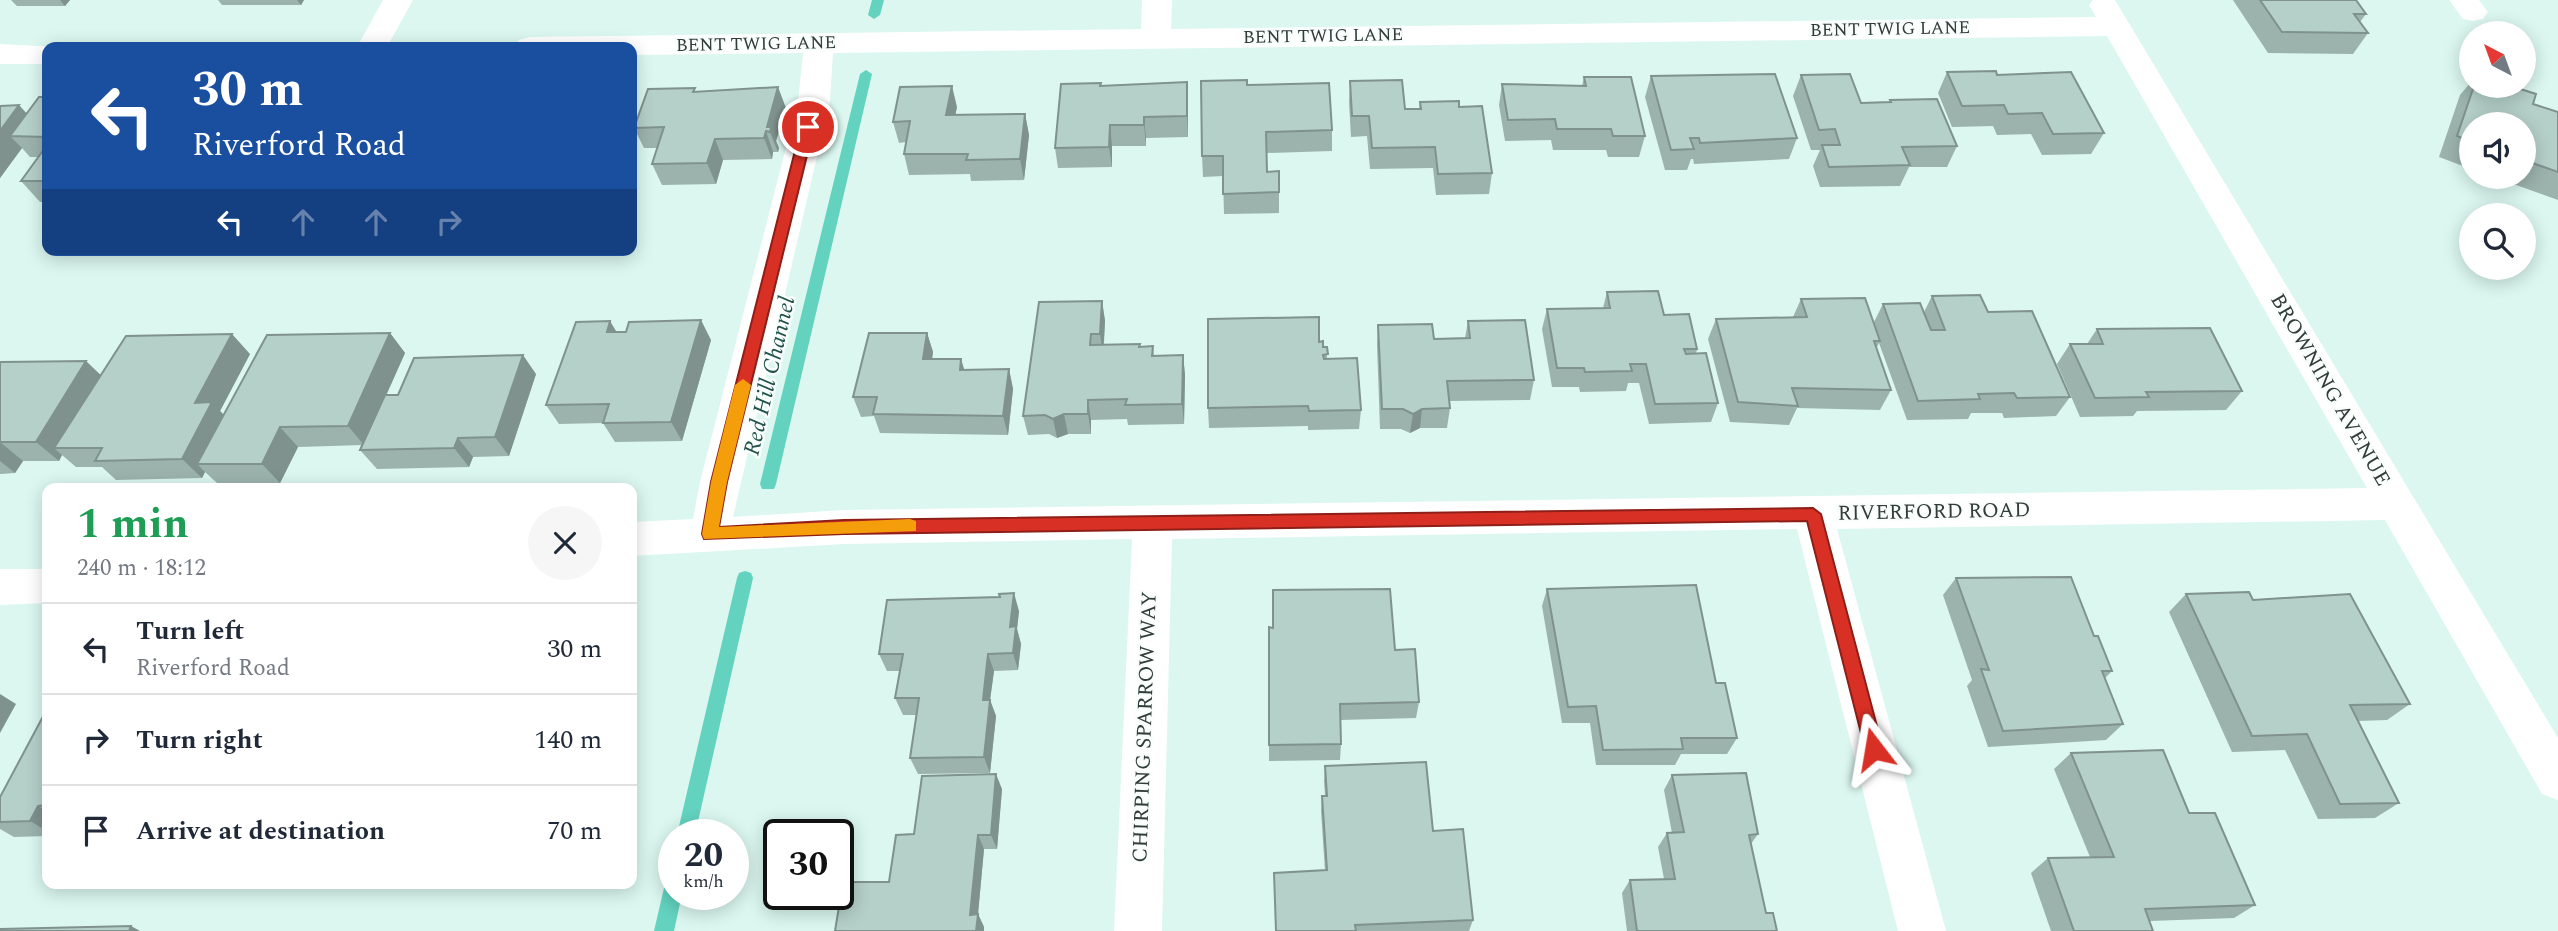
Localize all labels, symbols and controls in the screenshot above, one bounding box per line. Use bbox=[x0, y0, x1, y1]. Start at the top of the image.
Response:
street label: BENT TWIG LANE bbox=[1810, 14, 1970, 44]
street label: BENT TWIG LANE bbox=[1243, 21, 1403, 51]
north arrow bbox=[2459, 21, 2536, 98]
map controls bbox=[2459, 21, 2536, 280]
street label: BENT TWIG LANE bbox=[676, 29, 836, 59]
text: 30 m bbox=[192, 53, 303, 128]
icon: left bbox=[77, 70, 168, 161]
pin bbox=[778, 97, 838, 157]
icon: arrive bbox=[789, 108, 827, 146]
button: sound bbox=[2459, 112, 2536, 189]
text: Riverford Road bbox=[192, 121, 406, 170]
icon: left bbox=[211, 203, 249, 241]
icon: ahead bbox=[284, 203, 322, 241]
icon: ahead bbox=[357, 203, 395, 241]
icon: right bbox=[430, 203, 468, 241]
button: search bbox=[2459, 203, 2536, 280]
street label: BROWNING AVENUE bbox=[2262, 288, 2398, 492]
water label: Red Hill Channel bbox=[735, 293, 805, 459]
text: 1 min bbox=[77, 493, 189, 556]
street label: RIVERFORD ROAD bbox=[1837, 494, 2031, 530]
button: close bbox=[528, 506, 602, 580]
text: 240 m · 18:12 bbox=[77, 551, 206, 586]
street label: CHIRPING SPARROW WAY bbox=[1124, 591, 1166, 863]
text: Turn left bbox=[136, 611, 244, 651]
text: 30 m bbox=[547, 629, 602, 669]
icon: left bbox=[77, 630, 115, 668]
text: Riverford Road bbox=[136, 651, 290, 686]
position arrow bbox=[1837, 712, 1911, 786]
text: Turn right bbox=[136, 720, 263, 760]
text: 140 m bbox=[534, 720, 602, 760]
icon: right bbox=[77, 721, 115, 759]
text: Arrive at destination bbox=[136, 811, 385, 851]
text: 70 m bbox=[547, 811, 602, 851]
icon: arrive bbox=[77, 812, 115, 850]
speed limit sign: 30 bbox=[763, 819, 854, 910]
text: 20 bbox=[684, 829, 723, 882]
text: km/h bbox=[683, 868, 724, 895]

